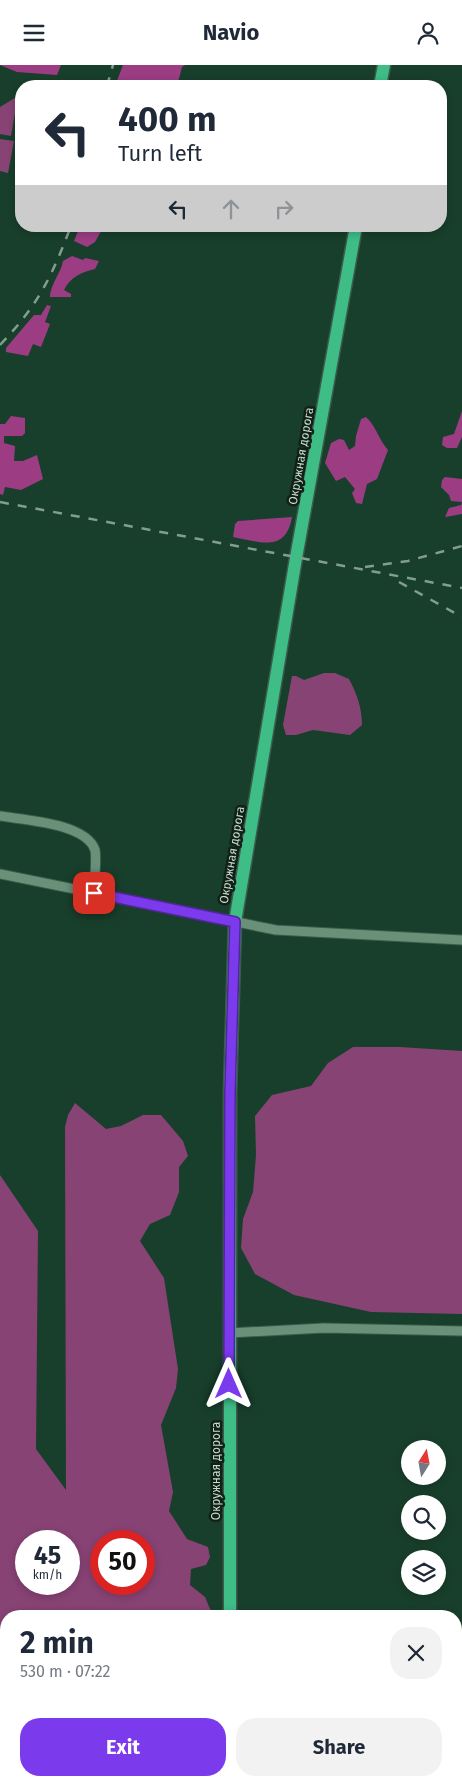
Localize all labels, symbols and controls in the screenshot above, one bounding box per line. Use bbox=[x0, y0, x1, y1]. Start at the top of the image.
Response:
icon: menu bbox=[20, 19, 48, 47]
text: Navio bbox=[203, 19, 259, 46]
icon: person bbox=[414, 19, 442, 47]
text: 400 m bbox=[118, 98, 217, 140]
icon: left bbox=[35, 100, 100, 165]
text: Turn left bbox=[118, 140, 202, 167]
icon: left bbox=[164, 195, 192, 223]
icon: ahead bbox=[217, 195, 245, 223]
icon: right bbox=[270, 195, 298, 223]
street label: Окружная дорога bbox=[286, 406, 316, 506]
street label: Окружная дорога bbox=[217, 805, 247, 905]
pin bbox=[73, 872, 115, 914]
icon: arrive bbox=[80, 879, 108, 907]
position arrow bbox=[202, 1357, 254, 1409]
street label: Окружная дорога bbox=[209, 1422, 223, 1520]
north arrow bbox=[401, 1440, 446, 1485]
map controls bbox=[401, 1440, 446, 1595]
button: search bbox=[401, 1495, 446, 1540]
speed limit sign: 50 bbox=[90, 1530, 155, 1595]
text: 45 bbox=[34, 1541, 61, 1571]
button: layers bbox=[401, 1550, 446, 1595]
text: km/h bbox=[33, 1568, 62, 1582]
text: 2 min bbox=[20, 1625, 94, 1661]
button: close bbox=[390, 1627, 442, 1679]
text: 530 m · 07:22 bbox=[20, 1662, 110, 1681]
button: Exit bbox=[20, 1718, 226, 1776]
button: Share bbox=[236, 1718, 442, 1776]

